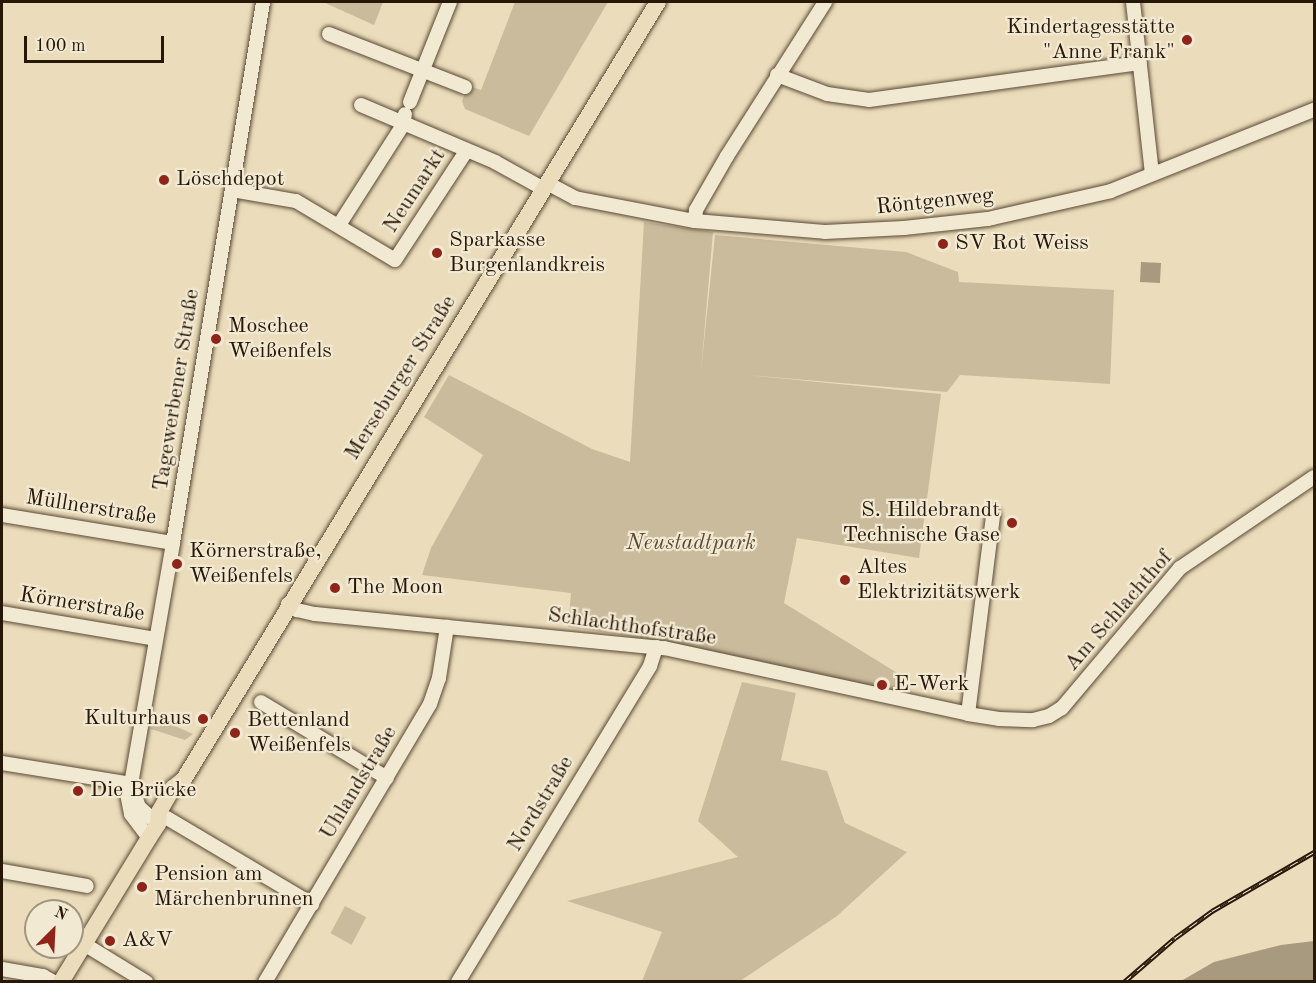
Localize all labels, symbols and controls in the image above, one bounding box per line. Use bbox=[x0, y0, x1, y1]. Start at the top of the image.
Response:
place label: Kindertagesstätte "Anne Frank" bbox=[1006, 14, 1175, 66]
scale bar bbox=[27, 24, 166, 62]
marker: Kindertagesstätte "Anne Frank" bbox=[1180, 33, 1194, 47]
text: 100 m bbox=[35, 37, 86, 55]
street label: Neumarkt bbox=[378, 144, 452, 238]
place label: Löschdepot bbox=[176, 167, 284, 193]
marker: Löschdepot bbox=[157, 173, 171, 187]
street label: Röntgenweg bbox=[875, 183, 995, 221]
place label: Sparkasse Burgenlandkreis bbox=[449, 227, 605, 278]
place label: SV Rot Weiss bbox=[955, 231, 1089, 257]
marker: SV Rot Weiss bbox=[936, 237, 950, 251]
marker: Sparkasse Burgenlandkreis bbox=[430, 246, 444, 260]
street label: Tagewerbener Straße bbox=[148, 287, 206, 493]
street label: Merseburger Straße bbox=[340, 291, 462, 465]
place label: Moschee Weißenfels bbox=[228, 313, 332, 364]
marker: Moschee Weißenfels bbox=[209, 332, 223, 346]
street label: Müllnerstraße bbox=[24, 485, 158, 531]
place label: S. Hildebrandt Technische Gase bbox=[843, 497, 1000, 548]
marker: S. Hildebrandt Technische Gase bbox=[1005, 516, 1019, 530]
park label: Neustadtpark bbox=[626, 531, 756, 557]
place label: Körnerstraße, Weißenfels bbox=[189, 538, 322, 590]
street label: Am Schlachthof bbox=[1059, 545, 1179, 677]
place label: Altes Elektrizitätswerk bbox=[857, 554, 1020, 606]
marker: Körnerstraße, Weißenfels bbox=[170, 557, 184, 571]
marker: Altes Elektrizitätswerk bbox=[838, 573, 852, 587]
place label: The Moon bbox=[347, 575, 443, 601]
marker: The Moon bbox=[328, 581, 342, 595]
street label: Körnerstraße bbox=[18, 582, 146, 628]
street label: Schlachthofstraße bbox=[546, 602, 718, 652]
place label: E-Werk bbox=[894, 672, 969, 698]
marker: E-Werk bbox=[875, 678, 889, 692]
place label: Kulturhaus bbox=[84, 706, 191, 732]
place label: Bettenland Weißenfels bbox=[247, 707, 351, 758]
marker: Kulturhaus bbox=[196, 712, 210, 726]
street label: Uhlandstraße bbox=[315, 721, 403, 845]
marker: Bettenland Weißenfels bbox=[228, 726, 242, 740]
street label: Nordstraße bbox=[502, 751, 580, 857]
place label: Die Brücke bbox=[90, 778, 196, 804]
marker: Die Brücke bbox=[71, 784, 85, 798]
place label: Pension am Märchenbrunnen bbox=[154, 861, 314, 912]
marker: Pension am Märchenbrunnen bbox=[135, 880, 149, 894]
north arrow bbox=[24, 899, 84, 959]
text: N bbox=[52, 905, 69, 924]
place label: A&V bbox=[122, 928, 173, 954]
marker: A&V bbox=[103, 934, 117, 948]

